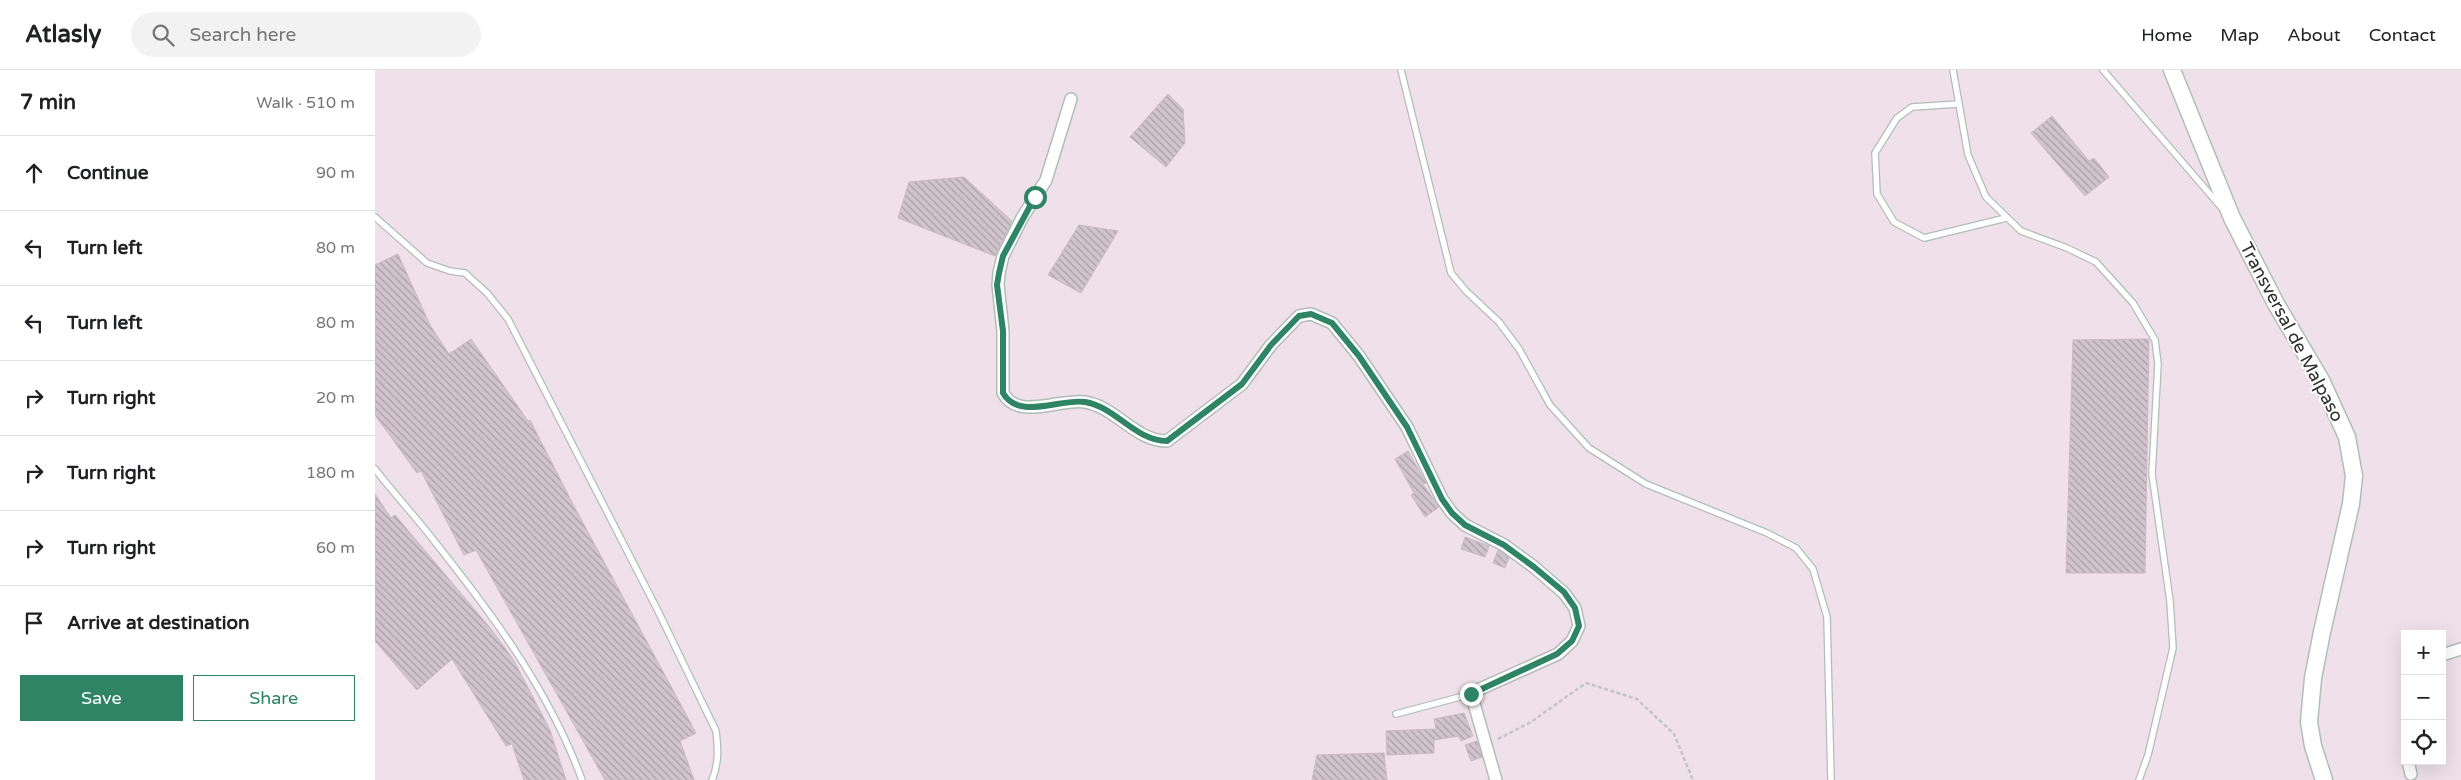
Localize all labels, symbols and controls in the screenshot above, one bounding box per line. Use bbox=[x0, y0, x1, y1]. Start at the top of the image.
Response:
search box bbox=[131, 12, 481, 57]
text: Atlasly bbox=[25, 20, 101, 49]
icon: search bbox=[149, 21, 177, 49]
text: Search here bbox=[189, 24, 296, 46]
text: Home bbox=[2141, 24, 2192, 46]
text: Map bbox=[2220, 24, 2259, 46]
text: About bbox=[2287, 24, 2341, 46]
text: Contact bbox=[2369, 24, 2436, 46]
text: 7 min bbox=[20, 90, 76, 115]
text: Walk · 510 m bbox=[256, 93, 355, 113]
icon: ahead bbox=[20, 159, 48, 187]
text: Continue bbox=[67, 162, 149, 184]
text: 90 m bbox=[316, 163, 355, 183]
route start bbox=[1024, 186, 1047, 209]
icon: left bbox=[20, 234, 48, 262]
text: Turn left bbox=[67, 237, 143, 259]
text: 80 m bbox=[316, 238, 355, 258]
street label: Transversal de Malpaso bbox=[2235, 238, 2349, 426]
icon: left bbox=[20, 309, 48, 337]
text: Turn left bbox=[67, 312, 143, 334]
text: 80 m bbox=[316, 313, 355, 333]
icon: right bbox=[20, 384, 48, 412]
text: Turn right bbox=[67, 387, 155, 409]
text: 20 m bbox=[316, 388, 355, 408]
icon: right bbox=[20, 459, 48, 487]
text: Turn right bbox=[67, 462, 155, 484]
text: 180 m bbox=[306, 463, 355, 483]
icon: right bbox=[20, 534, 48, 562]
text: Turn right bbox=[67, 537, 155, 559]
text: 60 m bbox=[316, 538, 355, 558]
icon: arrive bbox=[20, 609, 48, 637]
text: Arrive at destination bbox=[67, 612, 250, 634]
map controls bbox=[2401, 630, 2446, 765]
button: + bbox=[2401, 630, 2446, 675]
button: Save bbox=[20, 675, 183, 721]
button: Share bbox=[193, 675, 355, 721]
button: − bbox=[2401, 675, 2446, 720]
route end bbox=[1460, 683, 1483, 706]
button: locate bbox=[2401, 720, 2446, 765]

